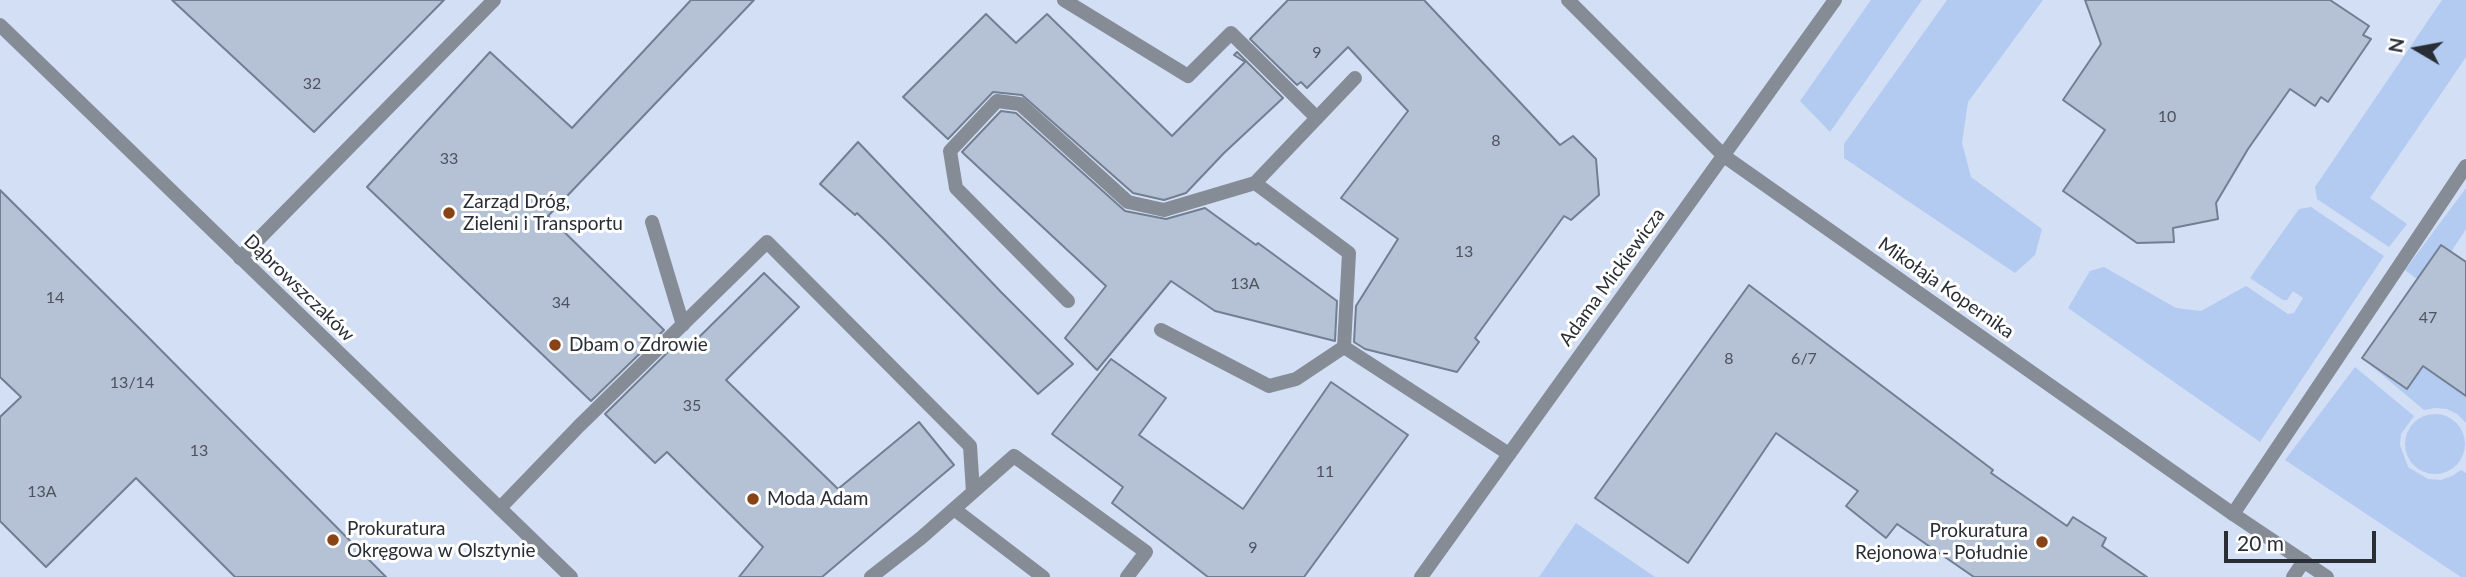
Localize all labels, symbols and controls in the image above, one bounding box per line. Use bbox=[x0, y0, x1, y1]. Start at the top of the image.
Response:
north arrow bbox=[2382, 14, 2452, 84]
text: N bbox=[2383, 36, 2408, 54]
house number: 9 bbox=[1312, 43, 1322, 63]
house number: 32 bbox=[303, 74, 321, 94]
house number: 10 bbox=[2158, 107, 2176, 127]
house number: 8 bbox=[1491, 131, 1501, 151]
house number: 33 bbox=[440, 149, 458, 169]
place label: Zarząd Dróg, Zieleni i Transportu bbox=[463, 191, 623, 235]
street label: Adama Mickiewicza bbox=[1554, 204, 1670, 350]
marker: Zarząd Dróg, Zieleni i Transportu bbox=[441, 205, 457, 221]
street label: Dąbrowszczaków bbox=[239, 230, 359, 346]
street label: Mikołaja Kopernika bbox=[1874, 233, 2018, 343]
house number: 13 bbox=[1455, 242, 1473, 262]
house number: 13A bbox=[1230, 274, 1260, 294]
house number: 14 bbox=[46, 288, 64, 308]
house number: 34 bbox=[552, 293, 570, 313]
house number: 47 bbox=[2419, 308, 2437, 328]
place label: Dbam o Zdrowie bbox=[569, 334, 708, 356]
marker: Dbam o Zdrowie bbox=[547, 337, 563, 353]
house number: 8 bbox=[1724, 349, 1734, 369]
house number: 6/7 bbox=[1791, 349, 1817, 369]
house number: 13/14 bbox=[110, 373, 154, 393]
house number: 35 bbox=[683, 396, 701, 416]
house number: 13 bbox=[190, 441, 208, 461]
house number: 11 bbox=[1316, 462, 1334, 482]
house number: 13A bbox=[27, 482, 57, 502]
place label: Moda Adam bbox=[767, 488, 868, 510]
marker: Moda Adam bbox=[745, 491, 761, 507]
place label: Prokuratura Okręgowa w Olsztynie bbox=[347, 518, 536, 562]
scale bar bbox=[2228, 518, 2380, 562]
place label: Prokuratura Rejonowa - Południe bbox=[1855, 520, 2028, 564]
text: 20 m bbox=[2237, 530, 2284, 555]
marker: Prokuratura Okręgowa w Olsztynie bbox=[325, 532, 341, 548]
marker: Prokuratura Rejonowa - Południe bbox=[2034, 534, 2050, 550]
house number: 9 bbox=[1248, 538, 1258, 558]

